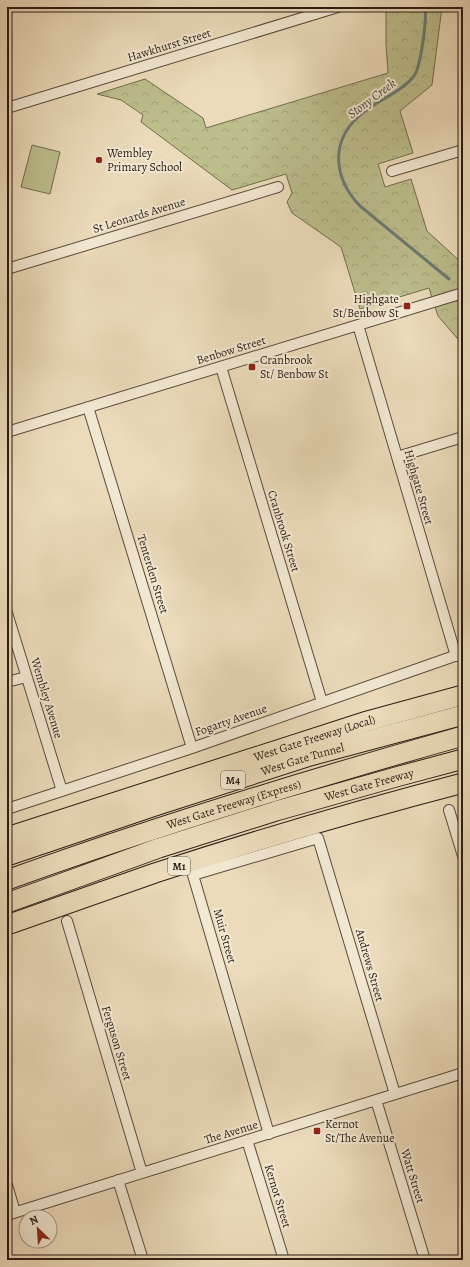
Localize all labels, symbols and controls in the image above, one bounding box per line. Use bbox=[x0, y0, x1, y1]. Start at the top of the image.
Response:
street label: Hawkhurst Street bbox=[125, 25, 213, 65]
water label: Stony Creek bbox=[344, 74, 399, 122]
place label: Wembley Primary School bbox=[106, 145, 182, 175]
marker: Wembley Primary School bbox=[94, 155, 104, 165]
street label: St Leonards Avenue bbox=[91, 193, 187, 237]
place label: Highgate St/Benbow St bbox=[333, 291, 399, 321]
marker: Highgate St/Benbow St bbox=[402, 301, 412, 311]
street label: Benbow Street bbox=[195, 332, 267, 368]
place label: Cranbrook St/ Benbow St bbox=[260, 352, 329, 382]
marker: Cranbrook St/ Benbow St bbox=[247, 362, 257, 372]
street label: Highgate Street bbox=[401, 448, 437, 526]
street label: Cranbrook Street bbox=[264, 488, 304, 574]
street label: Tenterden Street bbox=[133, 533, 173, 616]
street label: Wembley Avenue bbox=[27, 655, 67, 740]
street label: Fogarty Avenue bbox=[193, 700, 269, 740]
street label: West Gate Freeway (Local) bbox=[251, 711, 377, 765]
street label: West Gate Tunnel bbox=[258, 739, 346, 780]
street label: West Gate Freeway bbox=[321, 764, 416, 805]
road number: M4 bbox=[221, 771, 245, 789]
street label: West Gate Freeway (Express) bbox=[163, 776, 303, 833]
road number: M1 bbox=[168, 857, 190, 875]
street label: Muir Street bbox=[210, 907, 240, 965]
street label: Andrews Street bbox=[352, 926, 388, 1003]
street label: Ferguson Street bbox=[98, 1004, 136, 1082]
street label: The Avenue bbox=[202, 1116, 260, 1148]
place label: Kernot St/The Avenue bbox=[325, 1116, 395, 1146]
marker: Kernot St/The Avenue bbox=[312, 1126, 322, 1136]
street label: Watt Street bbox=[397, 1146, 429, 1205]
street label: Kernot Street bbox=[261, 1162, 295, 1230]
north arrow bbox=[18, 1209, 58, 1249]
text: N bbox=[27, 1212, 41, 1229]

